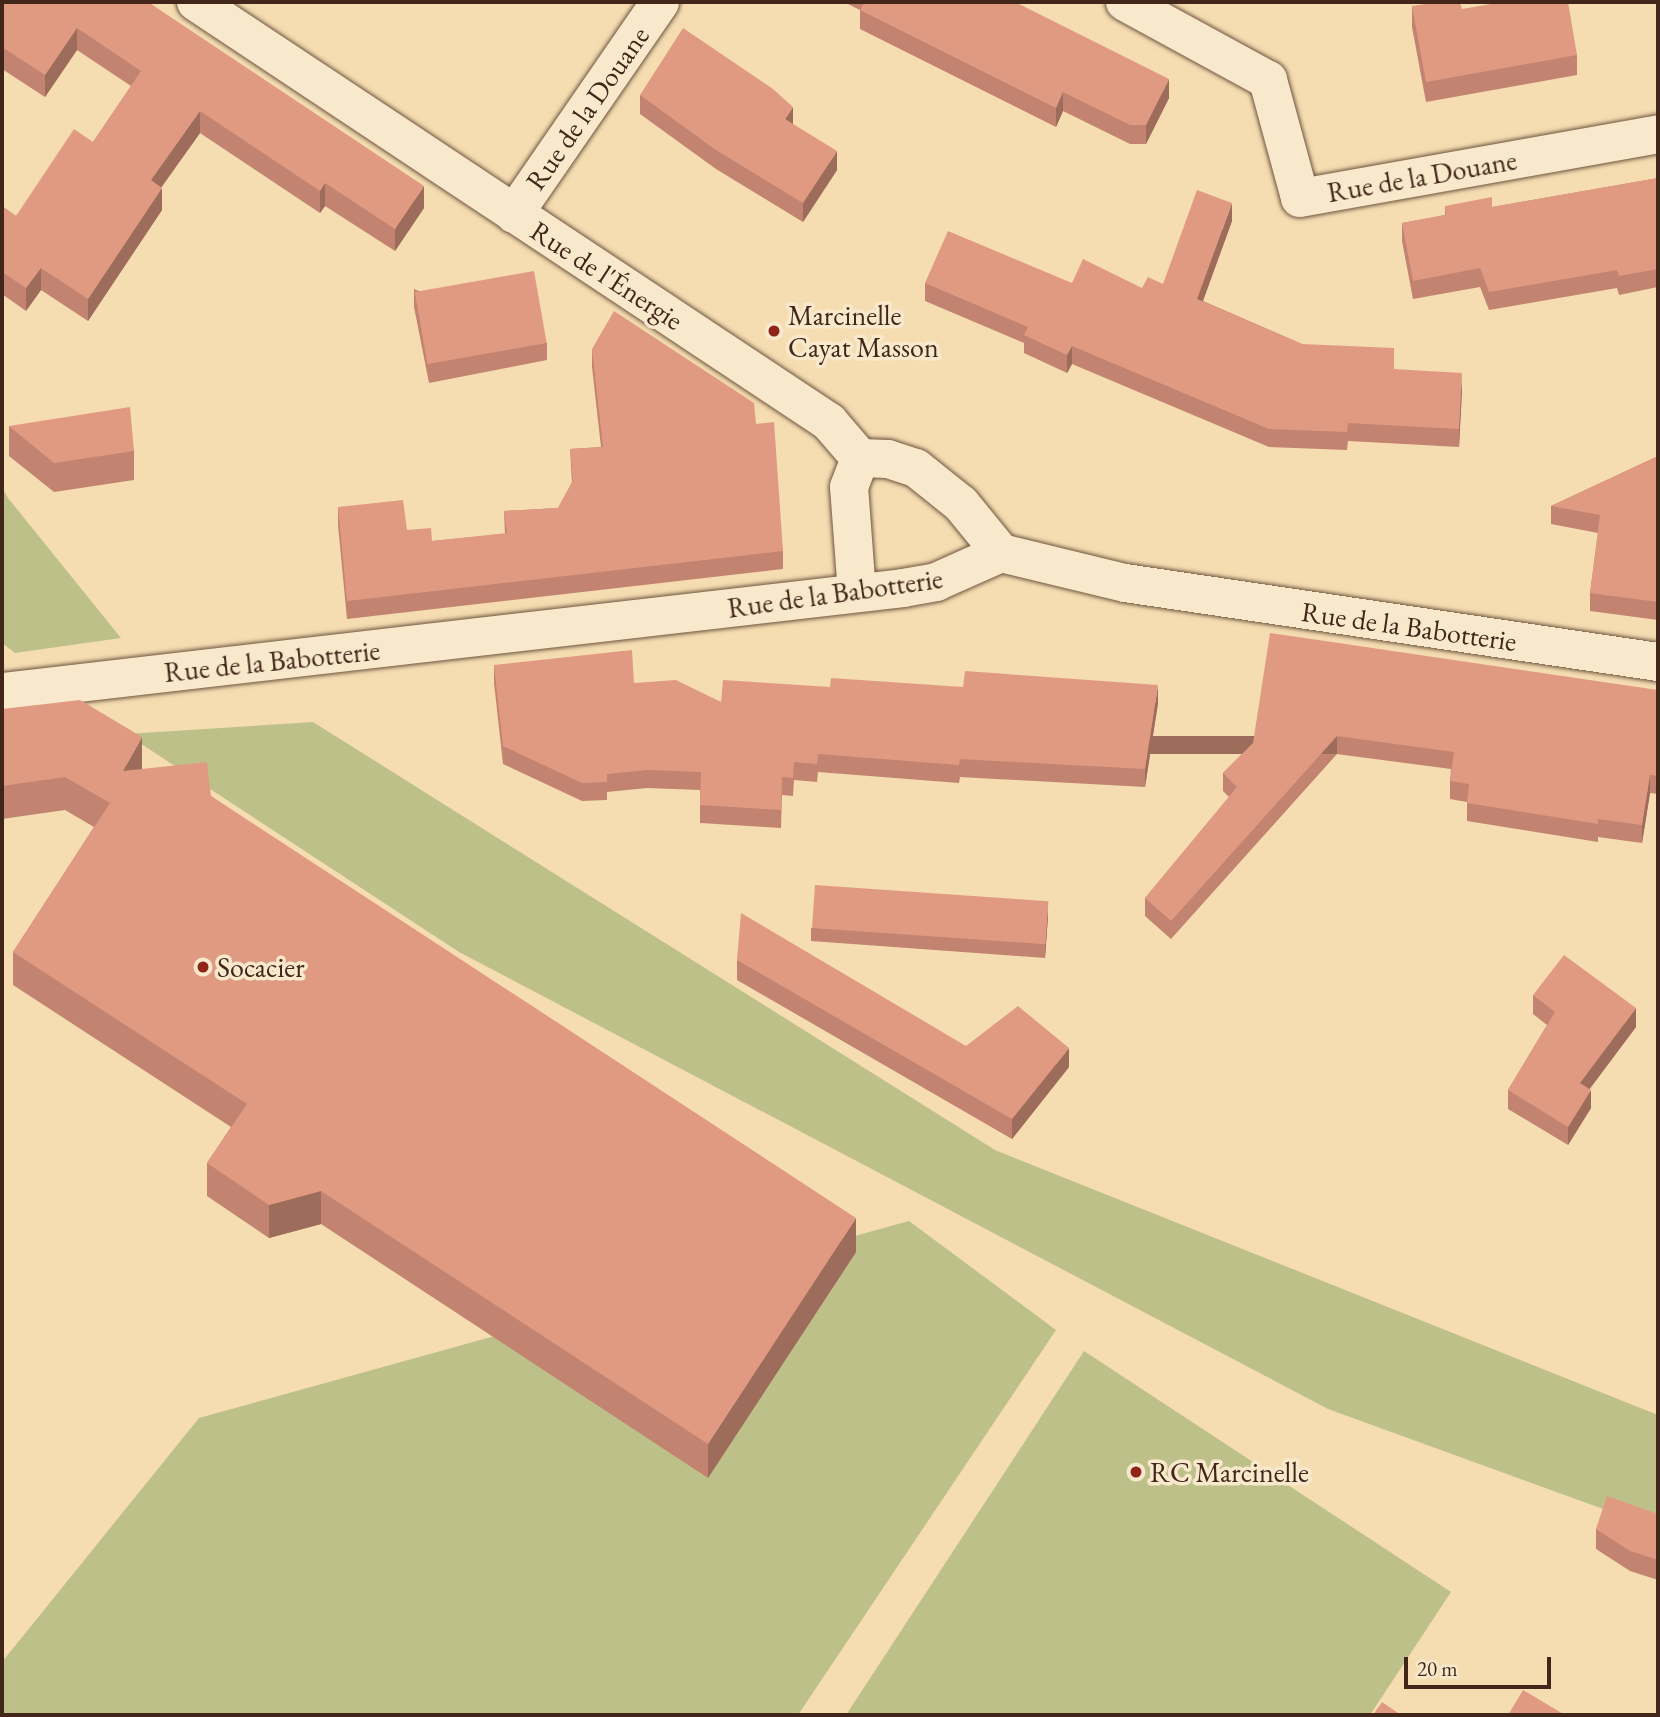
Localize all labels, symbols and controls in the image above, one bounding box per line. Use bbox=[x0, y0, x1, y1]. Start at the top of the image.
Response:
street label: Rue de la Douane bbox=[518, 20, 656, 196]
street label: Rue de la Douane bbox=[1325, 143, 1519, 209]
street label: Rue de l'Énergie bbox=[524, 213, 690, 337]
place label: Marcinelle Cayat Masson bbox=[788, 298, 939, 364]
marker: Marcinelle Cayat Masson bbox=[766, 323, 782, 339]
street label: Rue de la Babotterie bbox=[725, 561, 945, 625]
street label: Rue de la Babotterie bbox=[1299, 594, 1519, 658]
street label: Rue de la Babotterie bbox=[162, 633, 382, 689]
place label: Socacier bbox=[217, 950, 305, 984]
marker: Socacier bbox=[195, 959, 211, 975]
place label: RC Marcinelle bbox=[1150, 1455, 1309, 1489]
marker: RC Marcinelle bbox=[1128, 1464, 1144, 1480]
scale bar bbox=[1408, 1644, 1555, 1688]
text: 20 m bbox=[1417, 1655, 1458, 1682]

